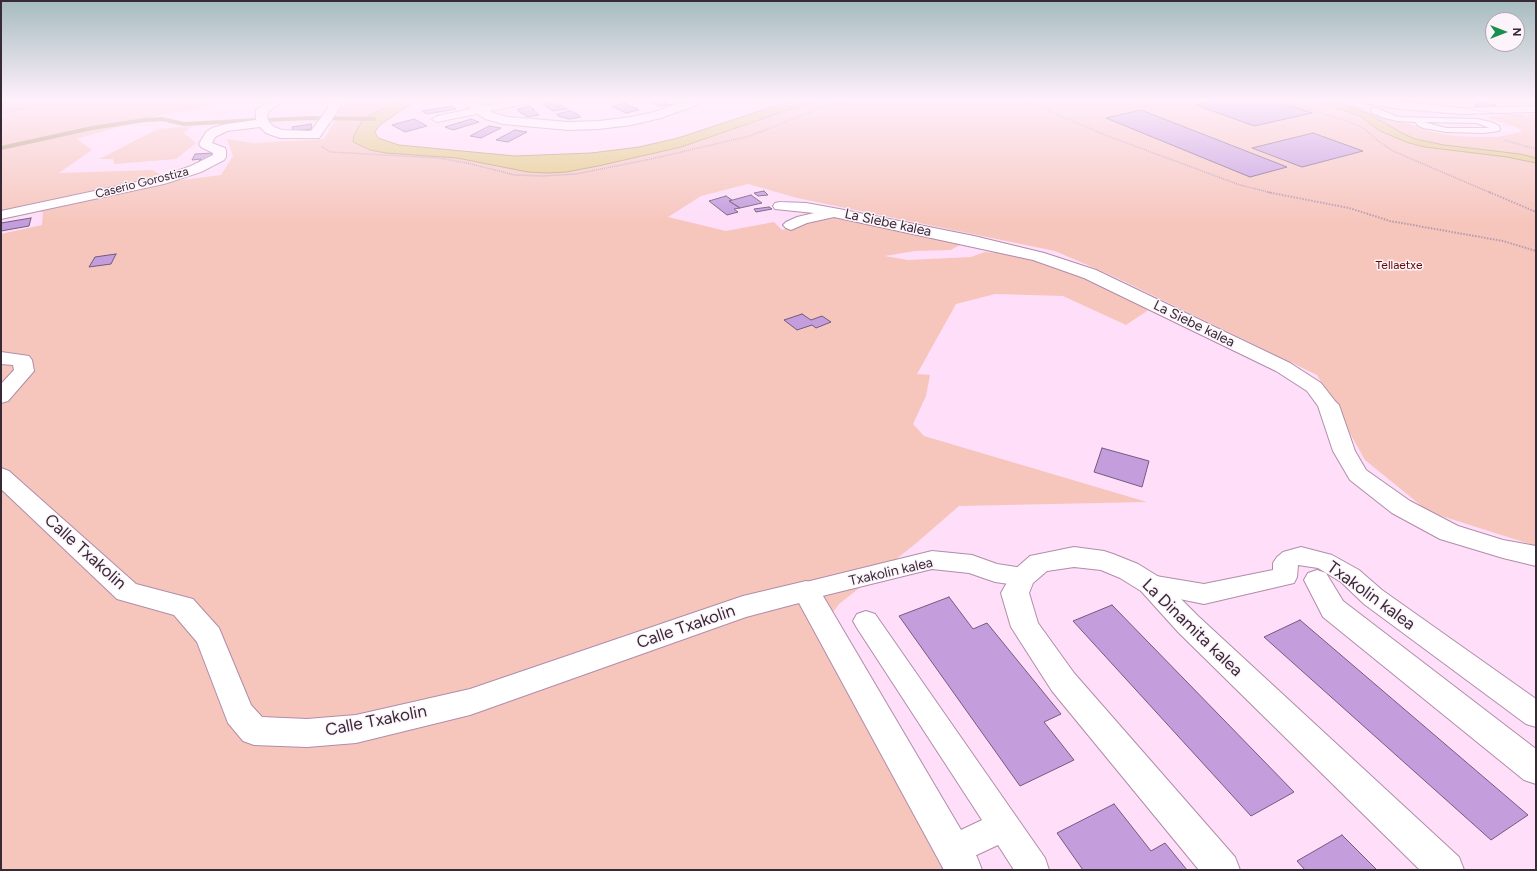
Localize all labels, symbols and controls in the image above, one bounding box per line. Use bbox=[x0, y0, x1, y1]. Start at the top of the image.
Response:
north arrow bbox=[1485, 12, 1525, 52]
text: N bbox=[1510, 28, 1523, 36]
street label: Caserio Gorostiza bbox=[94, 164, 190, 202]
street label: La Siebe kalea bbox=[843, 206, 933, 240]
park label: Tellaetxe bbox=[1375, 258, 1423, 272]
street label: La Siebe kalea bbox=[1151, 297, 1237, 351]
street label: Calle Txakolin bbox=[40, 510, 130, 594]
street label: Txakolin kalea bbox=[847, 554, 935, 590]
street label: Txakolin kalea bbox=[1323, 557, 1419, 635]
street label: La Dinamita kalea bbox=[1138, 575, 1246, 681]
street label: Calle Txakolin bbox=[634, 601, 738, 653]
street label: Calle Txakolin bbox=[323, 701, 429, 741]

